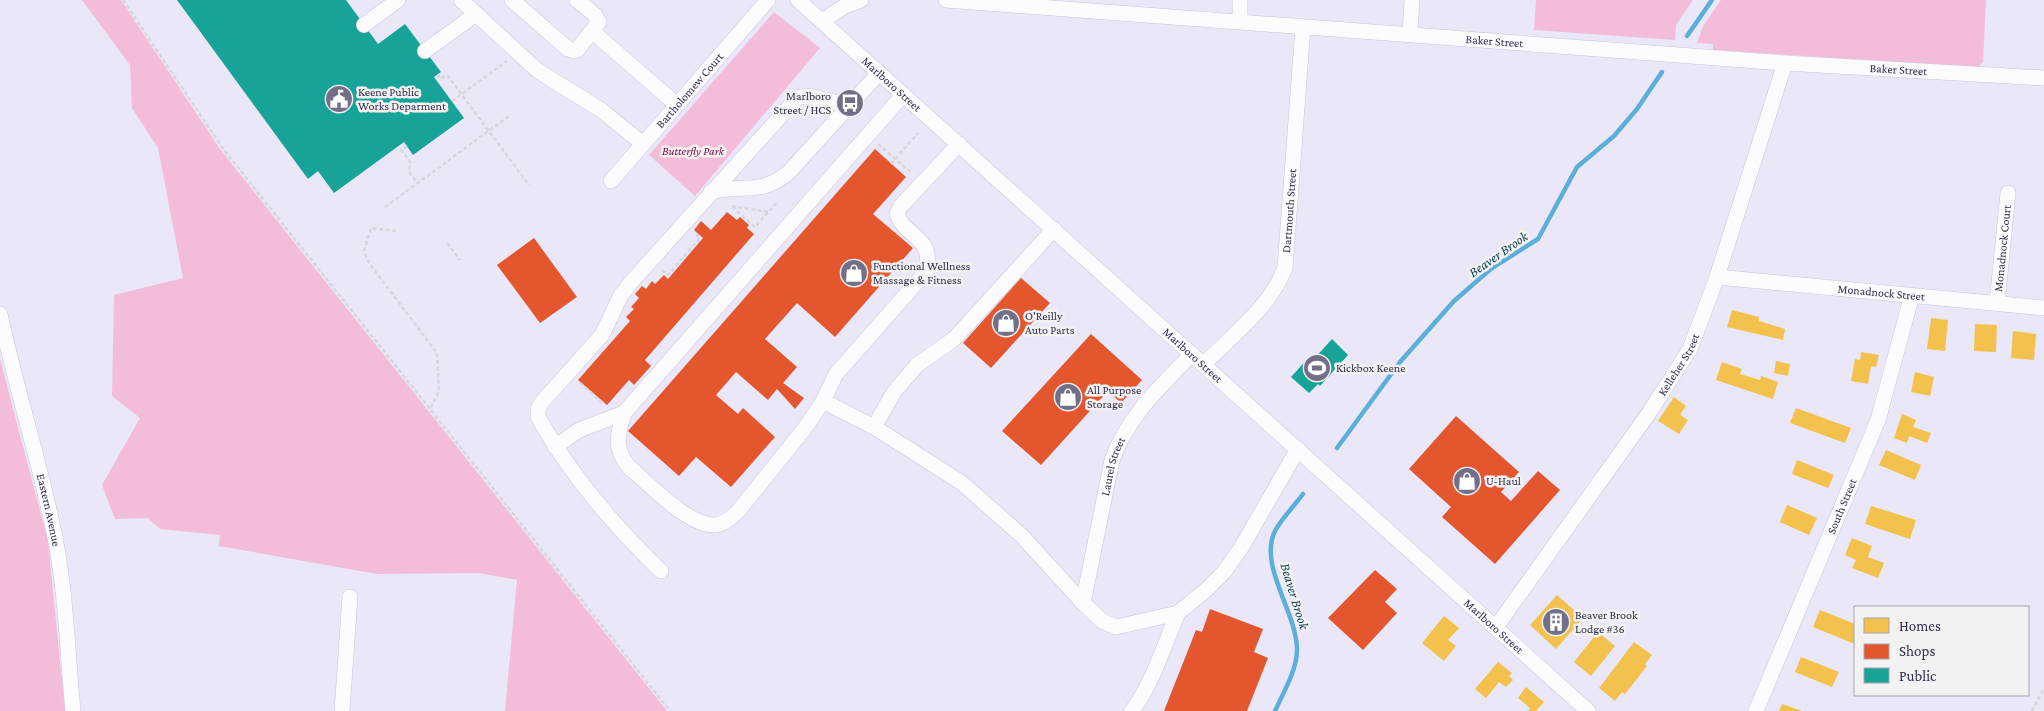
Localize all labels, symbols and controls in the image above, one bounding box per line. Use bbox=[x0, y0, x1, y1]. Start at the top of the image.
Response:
street label: Baker Street bbox=[1465, 32, 1525, 50]
street label: Bartholomew Court bbox=[653, 49, 727, 131]
street label: Marlboro Street bbox=[859, 54, 925, 115]
street label: Baker Street bbox=[1869, 61, 1929, 78]
public building icon: Keene Public Works Deparment bbox=[324, 84, 354, 114]
place label: Keene Public Works Deparment bbox=[358, 85, 447, 113]
bus stop icon: Marlboro Street / HCS bbox=[835, 88, 865, 118]
place label: Marlboro Street / HCS bbox=[774, 89, 831, 117]
park label: Butterfly Park bbox=[662, 144, 725, 158]
street label: Dartmouth Street bbox=[1279, 167, 1299, 254]
street label: Monadnock Court bbox=[1991, 203, 2014, 292]
water label: Beaver Brook bbox=[1465, 227, 1531, 280]
shop icon: Functional Wellness Massage & Fitness bbox=[839, 258, 869, 288]
place label: Functional Wellness Massage & Fitness bbox=[873, 259, 971, 287]
street label: Monadnock Street bbox=[1837, 281, 1927, 304]
shop icon: O'Reilly Auto Parts bbox=[991, 308, 1021, 338]
place label: O'Reilly Auto Parts bbox=[1025, 309, 1075, 337]
street label: Marlboro Street bbox=[1160, 325, 1226, 386]
street label: Kelleher Street bbox=[1655, 331, 1703, 398]
sports icon: Kickbox Keene bbox=[1302, 353, 1332, 383]
place label: Kickbox Keene bbox=[1336, 361, 1405, 375]
shop icon: All Purpose Storage bbox=[1053, 382, 1083, 412]
place label: All Purpose Storage bbox=[1087, 383, 1141, 411]
street label: Laurel Street bbox=[1098, 433, 1129, 497]
shop icon: U-Haul bbox=[1452, 466, 1482, 496]
street label: Eastern Avenue bbox=[34, 472, 64, 548]
place label: U-Haul bbox=[1486, 474, 1521, 488]
street label: South Street bbox=[1824, 476, 1860, 536]
water label: Beaver Brook bbox=[1277, 561, 1313, 632]
street label: Marlboro Street bbox=[1461, 596, 1527, 657]
legend bbox=[1854, 606, 2029, 696]
building icon: Beaver Brook Lodge #36 bbox=[1541, 607, 1571, 637]
place label: Beaver Brook Lodge #36 bbox=[1575, 608, 1638, 636]
text: Homes bbox=[1899, 618, 1941, 634]
text: Shops bbox=[1899, 643, 1935, 660]
text: Public bbox=[1899, 668, 1937, 684]

